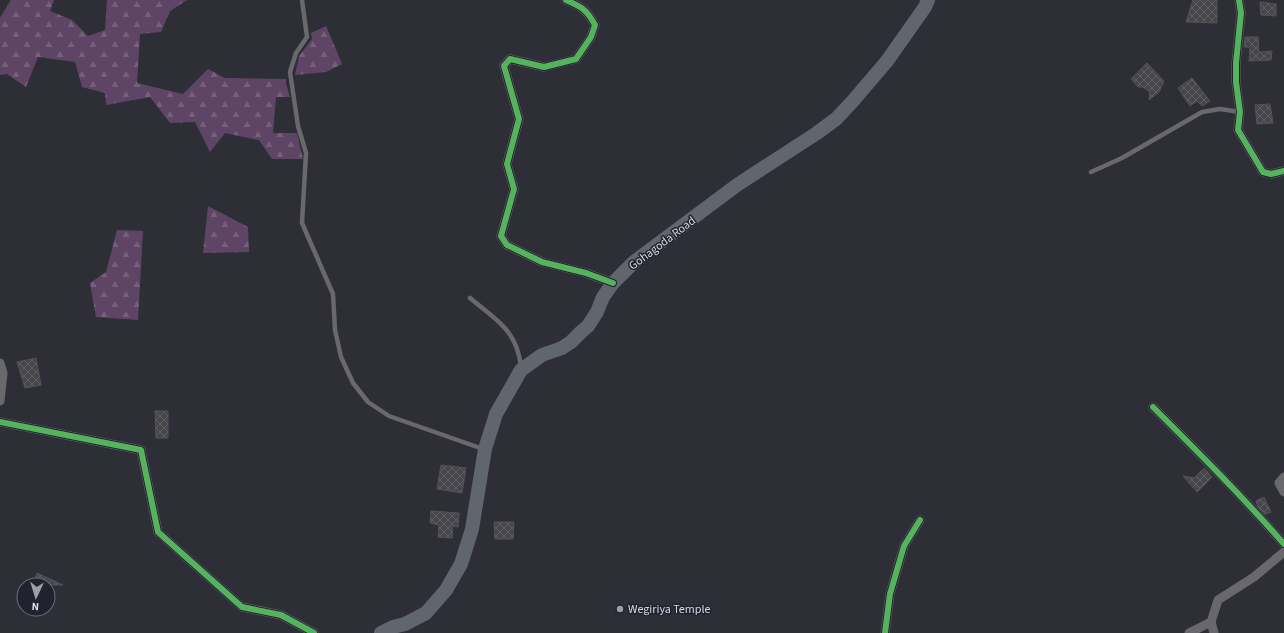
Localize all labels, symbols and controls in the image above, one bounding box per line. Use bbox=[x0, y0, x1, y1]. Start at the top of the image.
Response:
street label: Gohagoda Road bbox=[625, 213, 699, 274]
north arrow bbox=[16, 577, 56, 617]
text: N bbox=[31, 599, 40, 614]
place label: Wegiriya Temple bbox=[628, 601, 710, 618]
marker: Wegiriya Temple bbox=[615, 604, 625, 614]

